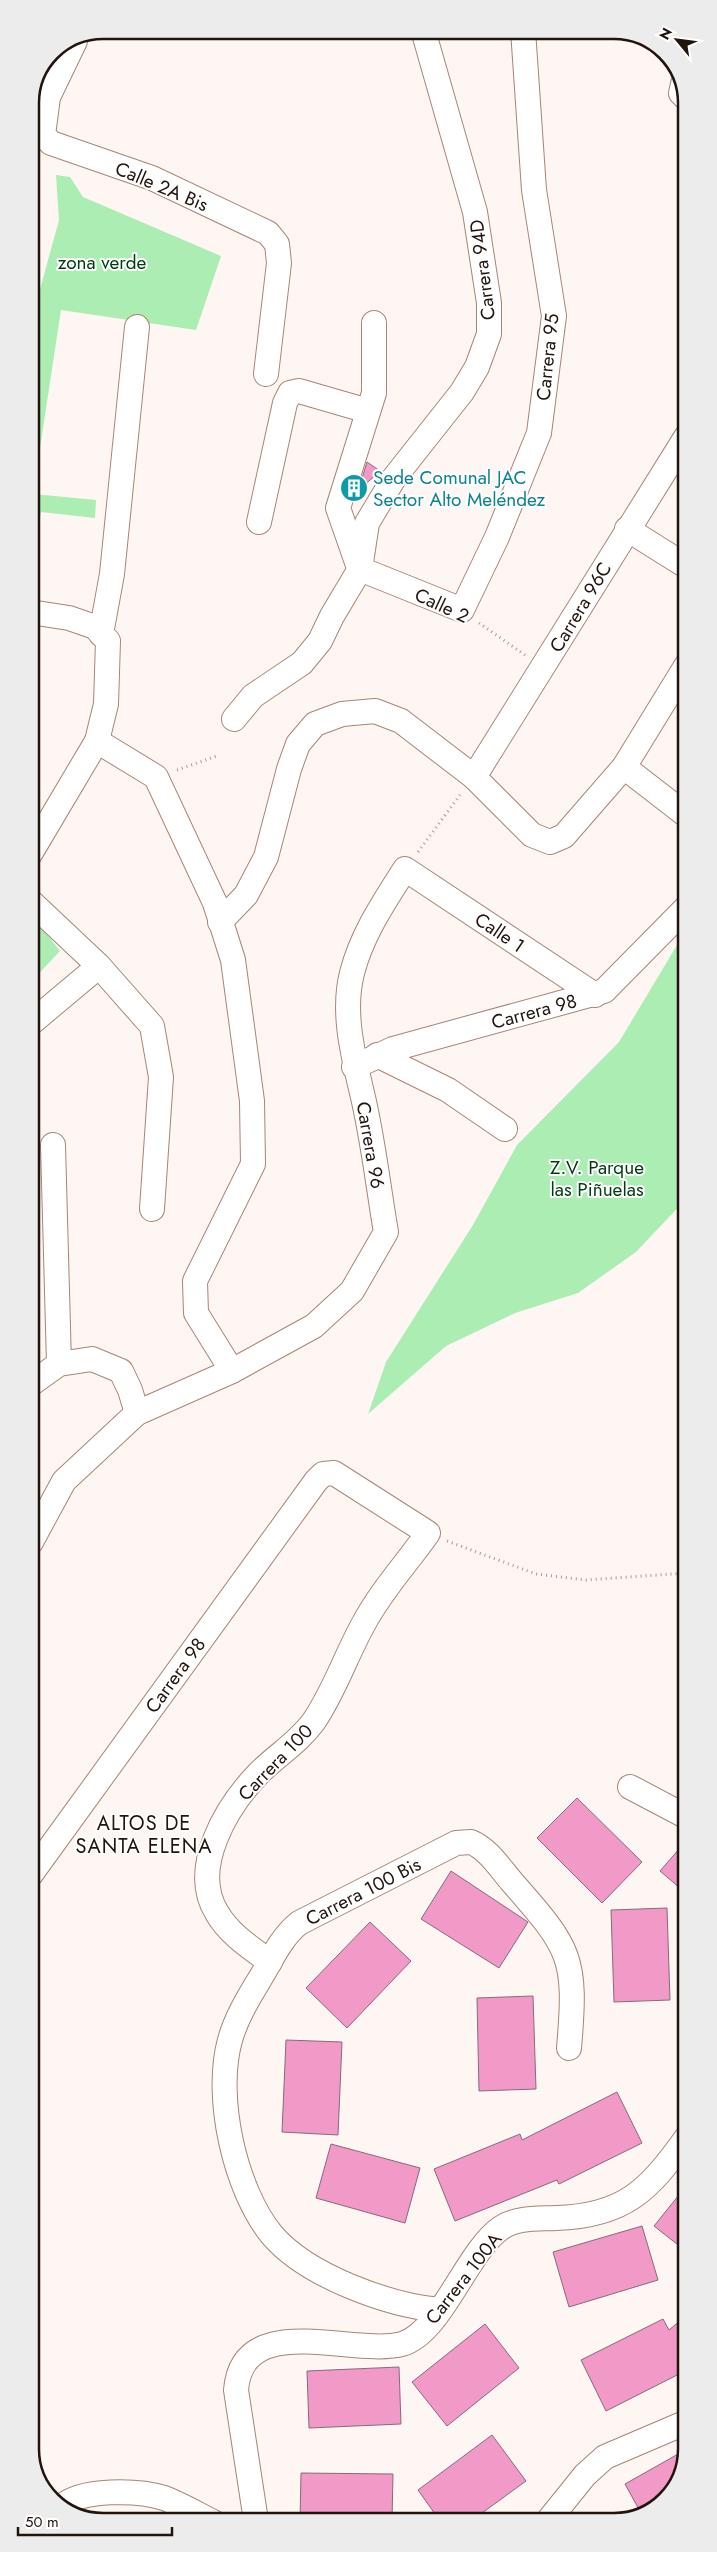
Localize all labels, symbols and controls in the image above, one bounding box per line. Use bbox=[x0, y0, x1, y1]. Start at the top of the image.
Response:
north arrow bbox=[652, 15, 702, 65]
text: N bbox=[654, 24, 677, 43]
street label: Calle 2A Bis bbox=[111, 155, 213, 218]
street label: Carrera 94D bbox=[463, 218, 502, 322]
park label: zona verde bbox=[58, 249, 147, 276]
street label: Carrera 95 bbox=[529, 312, 566, 402]
place label: Sede Comunal JAC Sector Alto Meléndez bbox=[373, 464, 546, 513]
building icon: Sede Comunal JAC Sector Alto Meléndez bbox=[339, 473, 369, 503]
street label: Carrera 96C bbox=[543, 557, 618, 657]
street label: Calle 2 bbox=[410, 581, 473, 630]
street label: Calle 1 bbox=[469, 906, 530, 959]
street label: Carrera 98 bbox=[488, 987, 580, 1036]
street label: Carrera 96 bbox=[350, 1099, 391, 1191]
park label: Z.V. Parque las Piñuelas bbox=[550, 1154, 644, 1203]
street label: Carrera 98 bbox=[139, 1632, 212, 1719]
street label: Carrera 100 bbox=[232, 1718, 319, 1807]
district label: ALTOS DE SANTA ELENA bbox=[76, 1809, 212, 1861]
street label: Carrera 100 Bis bbox=[301, 1851, 426, 1932]
street label: Carrera 100A bbox=[419, 2226, 508, 2330]
scale bar bbox=[18, 2504, 171, 2536]
text: 50 m bbox=[25, 2511, 59, 2533]

